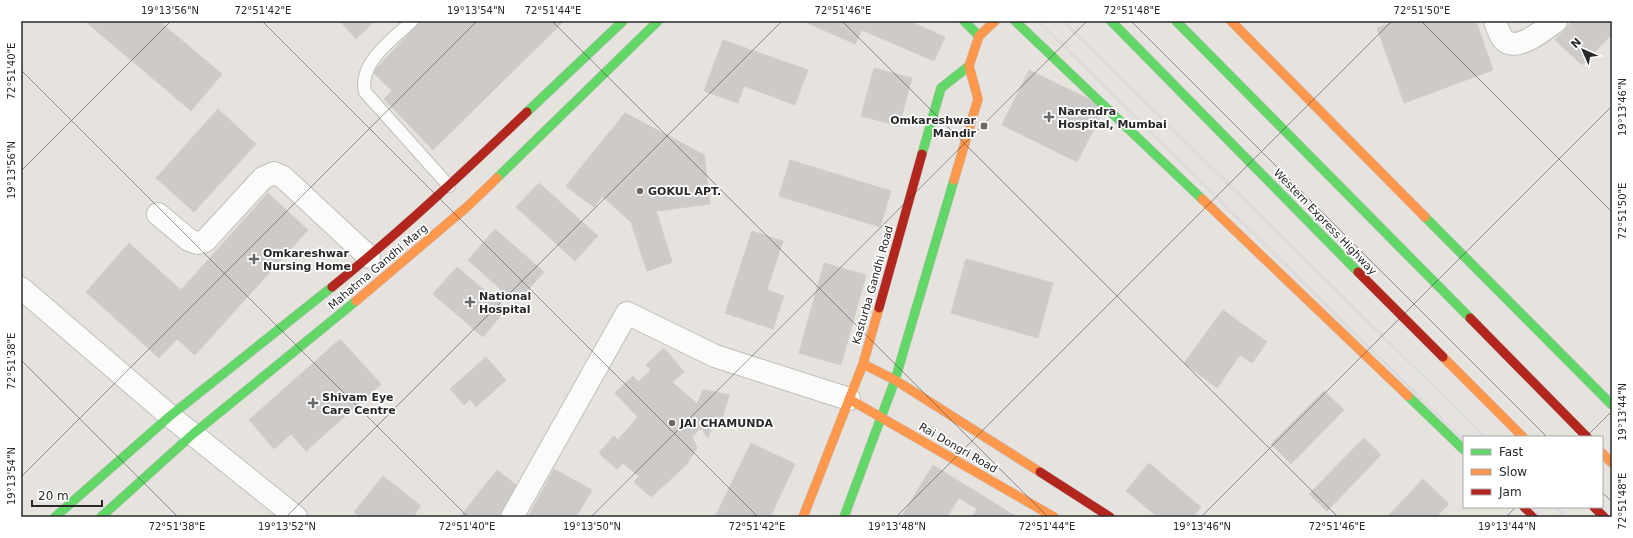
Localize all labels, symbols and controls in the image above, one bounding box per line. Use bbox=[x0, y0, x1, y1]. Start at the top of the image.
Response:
text: 19°13'56"N bbox=[141, 5, 199, 16]
text: 72°51'42"E bbox=[235, 5, 291, 16]
text: 19°13'54"N bbox=[447, 5, 505, 16]
text: 72°51'44"E bbox=[525, 5, 581, 16]
text: 72°51'46"E bbox=[815, 5, 871, 16]
text: 72°51'48"E bbox=[1104, 5, 1160, 16]
text: 72°51'50"E bbox=[1394, 5, 1450, 16]
north arrow bbox=[1563, 30, 1603, 70]
text: N bbox=[1568, 35, 1584, 51]
text: 72°51'40"E bbox=[6, 43, 17, 99]
text: 19°13'46"N bbox=[1617, 78, 1628, 136]
place label: Narendra Hospital, Mumbai bbox=[1058, 105, 1167, 131]
marker: Narendra Hospital, Mumbai bbox=[1043, 111, 1055, 123]
place label: Omkareshwar Mandir bbox=[890, 114, 977, 140]
marker: Omkareshwar Mandir bbox=[979, 121, 989, 131]
text: 19°13'56"N bbox=[6, 141, 17, 199]
street label: Western Express Highway bbox=[1271, 166, 1380, 278]
text: 72°51'50"E bbox=[1617, 183, 1628, 239]
place label: GOKUL APT. bbox=[648, 185, 721, 198]
marker: GOKUL APT. bbox=[635, 186, 645, 196]
street label: Mahatma Gandhi Marg bbox=[326, 222, 430, 312]
street label: Kasturba Gandhi Road bbox=[850, 224, 896, 346]
place label: Omkareshwar Nursing Home bbox=[263, 247, 351, 273]
marker: Omkareshwar Nursing Home bbox=[248, 253, 260, 265]
place label: National Hospital bbox=[479, 290, 531, 316]
marker: National Hospital bbox=[464, 296, 476, 308]
text: 72°51'38"E bbox=[6, 333, 17, 389]
text: 19°13'44"N bbox=[1617, 383, 1628, 441]
place label: Shivam Eye Care Centre bbox=[322, 391, 396, 417]
marker: Shivam Eye Care Centre bbox=[307, 397, 319, 409]
place label: JAI CHAMUNDA bbox=[679, 417, 774, 430]
marker: JAI CHAMUNDA bbox=[667, 418, 677, 428]
street label: Rai Dongri Road bbox=[916, 420, 1000, 476]
legend bbox=[1463, 436, 1603, 508]
text: Fast bbox=[1499, 445, 1523, 459]
text: 19°13'54"N bbox=[6, 447, 17, 505]
text: Slow bbox=[1499, 465, 1527, 479]
text: 72°51'48"E bbox=[1617, 473, 1628, 529]
scale bar bbox=[32, 482, 102, 508]
text: Jam bbox=[1498, 485, 1522, 499]
text: 20 m bbox=[38, 489, 69, 503]
text: 72°51'38"E bbox=[149, 521, 205, 532]
text: 19°13'52"N bbox=[258, 521, 316, 532]
text: 72°51'40"E bbox=[439, 521, 495, 532]
text: 19°13'50"N bbox=[563, 521, 621, 532]
text: 72°51'42"E bbox=[729, 521, 785, 532]
text: 19°13'48"N bbox=[868, 521, 926, 532]
text: 72°51'44"E bbox=[1019, 521, 1075, 532]
text: 19°13'46"N bbox=[1173, 521, 1231, 532]
text: 72°51'46"E bbox=[1309, 521, 1365, 532]
text: 19°13'44"N bbox=[1478, 521, 1536, 532]

